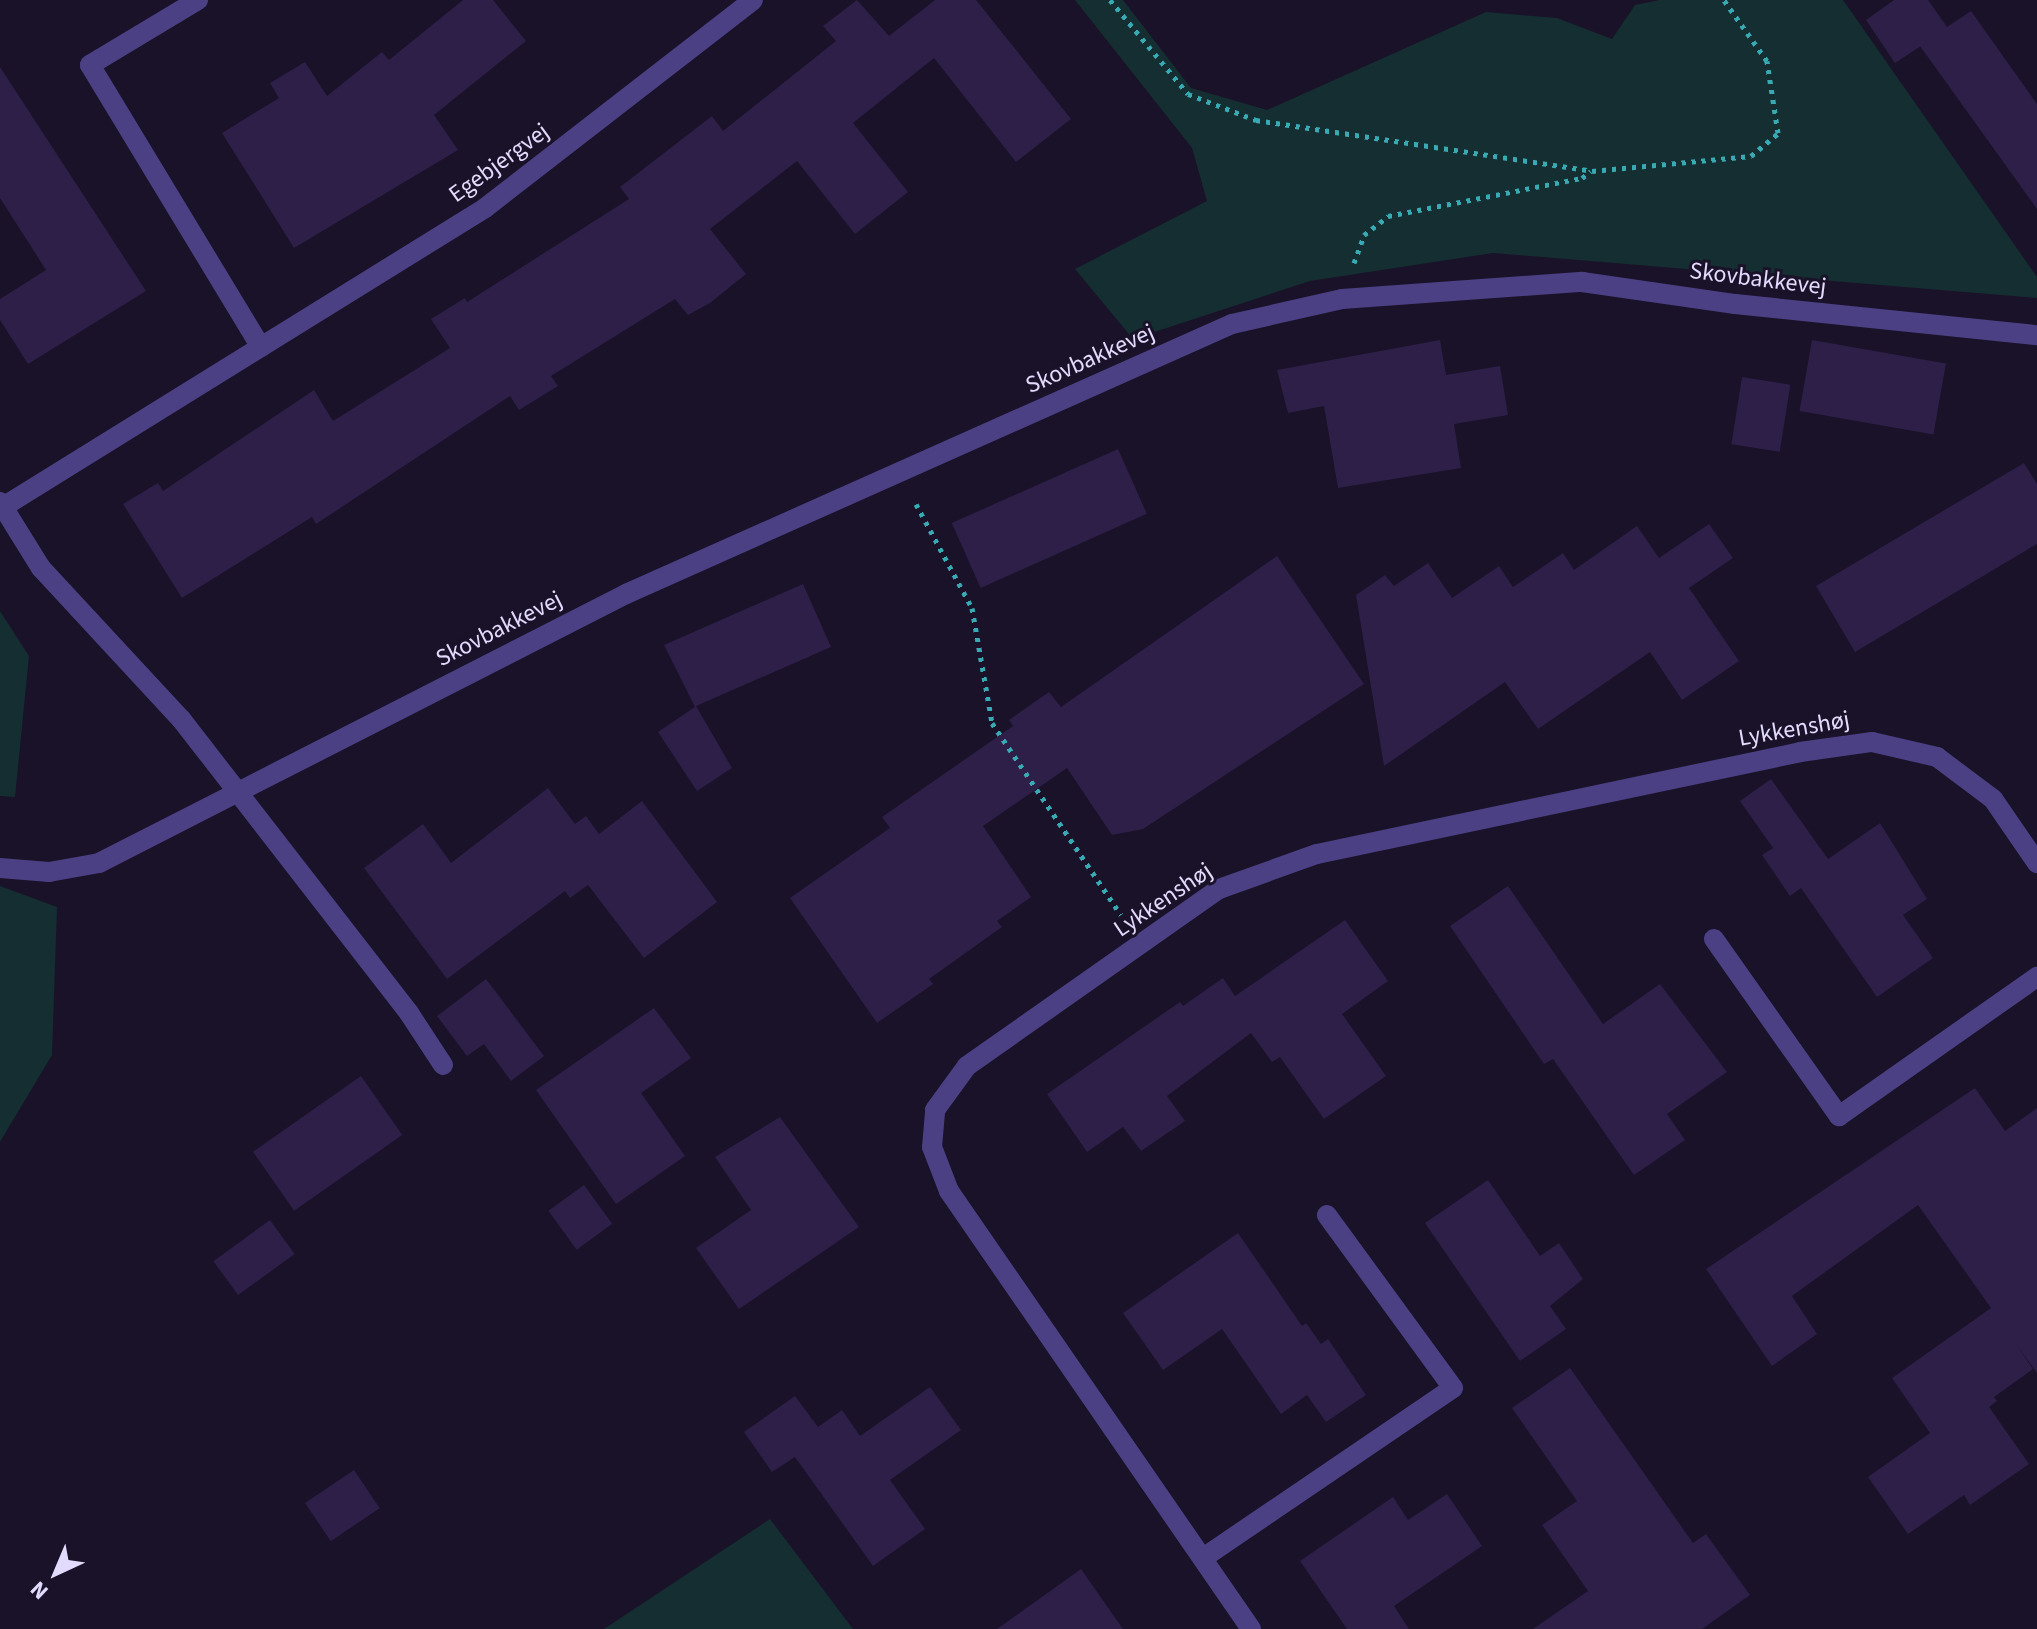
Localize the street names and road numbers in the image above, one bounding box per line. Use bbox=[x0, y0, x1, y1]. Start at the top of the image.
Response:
street label: Egebjergvej bbox=[443, 117, 555, 209]
street label: Skovbakkevej bbox=[1688, 256, 1828, 302]
street label: Skovbakkevej bbox=[1021, 318, 1159, 400]
street label: Skovbakkevej bbox=[431, 585, 567, 673]
street label: Lykkenshøj bbox=[1736, 705, 1852, 753]
street label: Lykkenshøj bbox=[1108, 857, 1218, 943]

